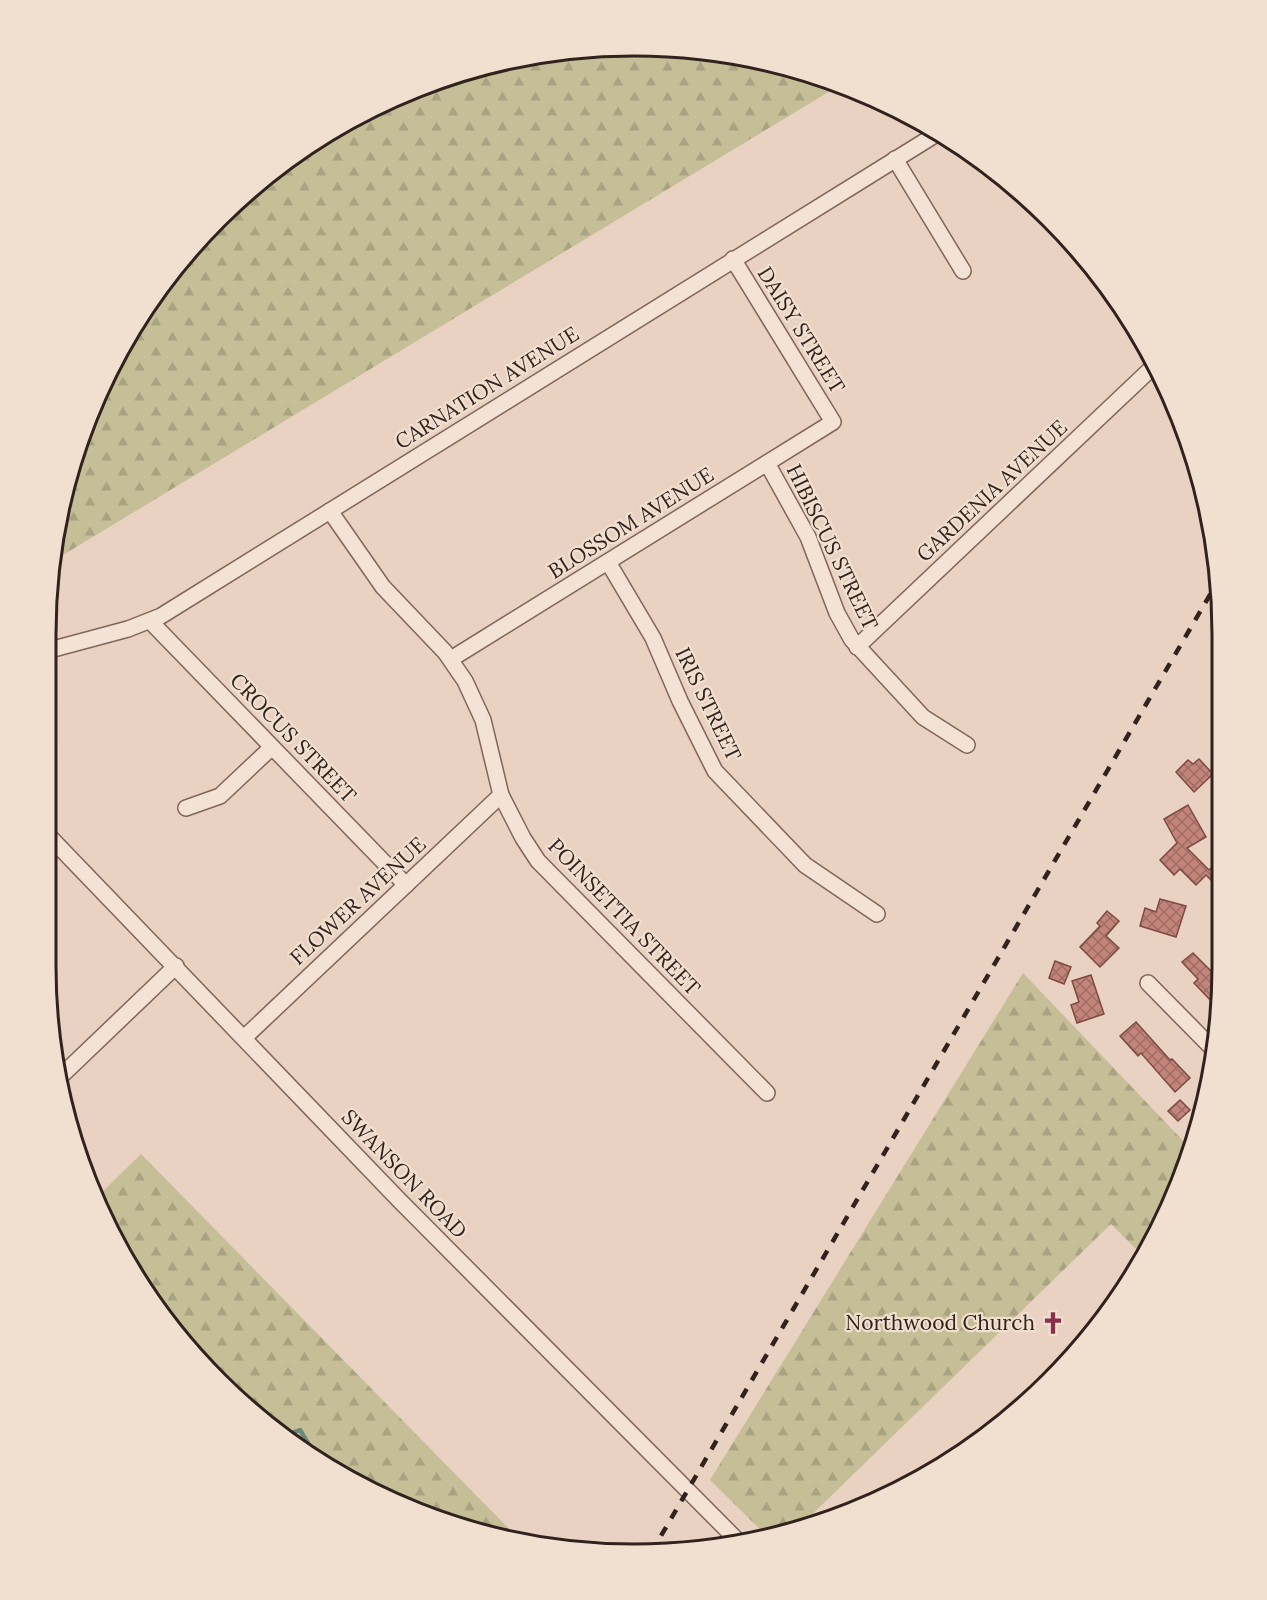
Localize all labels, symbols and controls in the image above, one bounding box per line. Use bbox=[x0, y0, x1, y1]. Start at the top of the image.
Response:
street label: DAISY STREET bbox=[752, 261, 851, 398]
street label: CARNATION AVENUE bbox=[390, 320, 584, 455]
street label: GARDENIA AVENUE bbox=[911, 414, 1073, 568]
street label: HIBISCUS STREET bbox=[781, 459, 884, 634]
street label: BLOSSOM AVENUE bbox=[543, 461, 719, 584]
street label: IRIS STREET bbox=[669, 643, 747, 765]
street label: CROCUS STREET bbox=[224, 667, 362, 808]
street label: FLOWER AVENUE bbox=[284, 831, 431, 971]
street label: POINSETTIA STREET bbox=[542, 832, 706, 1001]
street label: SWANSON ROAD bbox=[336, 1103, 473, 1244]
place label: Northwood Church bbox=[845, 1309, 1035, 1336]
church icon: Northwood Church bbox=[1040, 1310, 1066, 1336]

